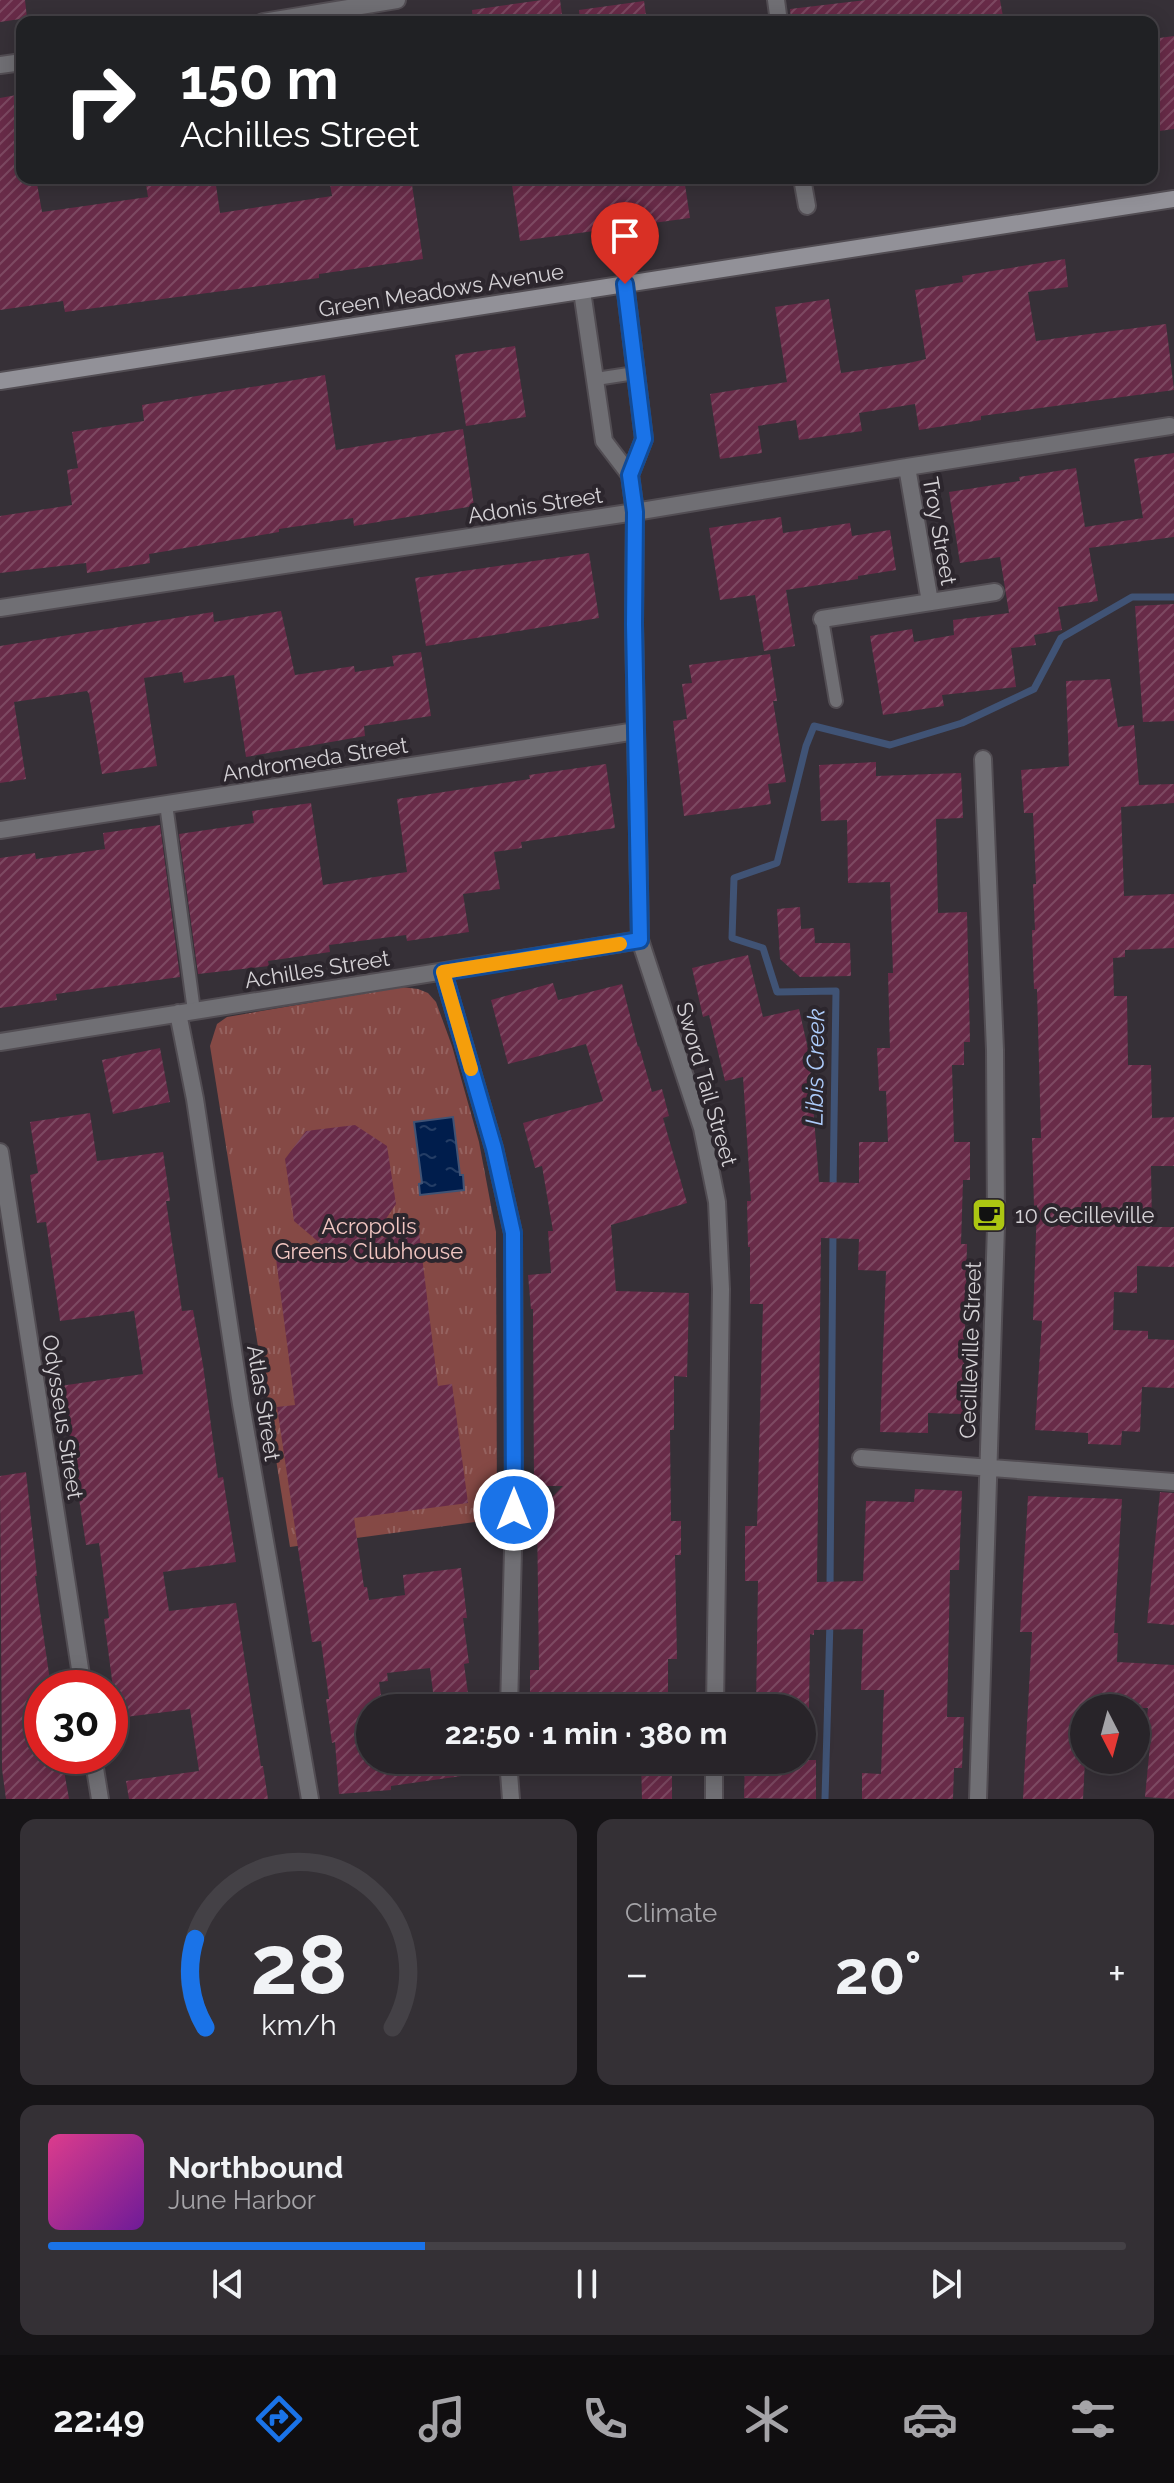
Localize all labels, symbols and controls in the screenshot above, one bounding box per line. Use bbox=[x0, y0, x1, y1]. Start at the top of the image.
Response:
text: 150 m bbox=[180, 46, 339, 112]
icon: right bbox=[48, 48, 152, 152]
text: Achilles Street bbox=[180, 113, 419, 155]
pin bbox=[591, 202, 659, 284]
icon: arrive bbox=[603, 214, 647, 258]
street label: Green Meadows Avenue bbox=[316, 258, 566, 322]
street label: Troy Street bbox=[918, 475, 962, 588]
street label: Adonis Street bbox=[466, 481, 605, 528]
street label: Andromeda Street bbox=[220, 731, 410, 786]
street label: Achilles Street bbox=[243, 945, 392, 993]
street label: Sword Tail Street bbox=[671, 999, 743, 1170]
water label: Libis Creek bbox=[799, 1008, 831, 1126]
cafe icon: 10 Cecilleville bbox=[970, 1196, 1008, 1234]
place label: 10 Cecilleville bbox=[1015, 1202, 1154, 1228]
park label: Acropolis Greens Clubhouse bbox=[275, 1213, 463, 1264]
street label: Cecilleville Street bbox=[954, 1260, 986, 1439]
street label: Odysseus Street bbox=[37, 1333, 89, 1502]
street label: Atlas Street bbox=[242, 1343, 286, 1463]
position arrow bbox=[472, 1468, 556, 1552]
speed limit sign: 30 bbox=[24, 1670, 128, 1774]
north arrow bbox=[1070, 1694, 1150, 1774]
map controls bbox=[1070, 1694, 1150, 1774]
text: 22:50 · 1 min · 380 m bbox=[445, 1716, 727, 1751]
text: Climate bbox=[625, 1898, 717, 1928]
text: 28 bbox=[250, 1916, 347, 2013]
text: 20° bbox=[835, 1938, 922, 2008]
text: − bbox=[625, 1948, 649, 1999]
text: + bbox=[1108, 1948, 1126, 1999]
text: km/h bbox=[261, 2008, 336, 2042]
text: Northbound bbox=[168, 2150, 343, 2185]
text: June Harbor bbox=[168, 2185, 316, 2215]
icon: previous bbox=[206, 2262, 250, 2306]
icon: pause bbox=[565, 2262, 609, 2306]
icon: next bbox=[924, 2262, 968, 2306]
icon: directions bbox=[251, 2391, 307, 2447]
icon: music bbox=[414, 2391, 470, 2447]
icon: phone bbox=[577, 2391, 633, 2447]
icon: climate bbox=[739, 2391, 795, 2447]
icon: car bbox=[902, 2391, 958, 2447]
icon: filters bbox=[1065, 2391, 1121, 2447]
text: 22:49 bbox=[53, 2398, 145, 2440]

